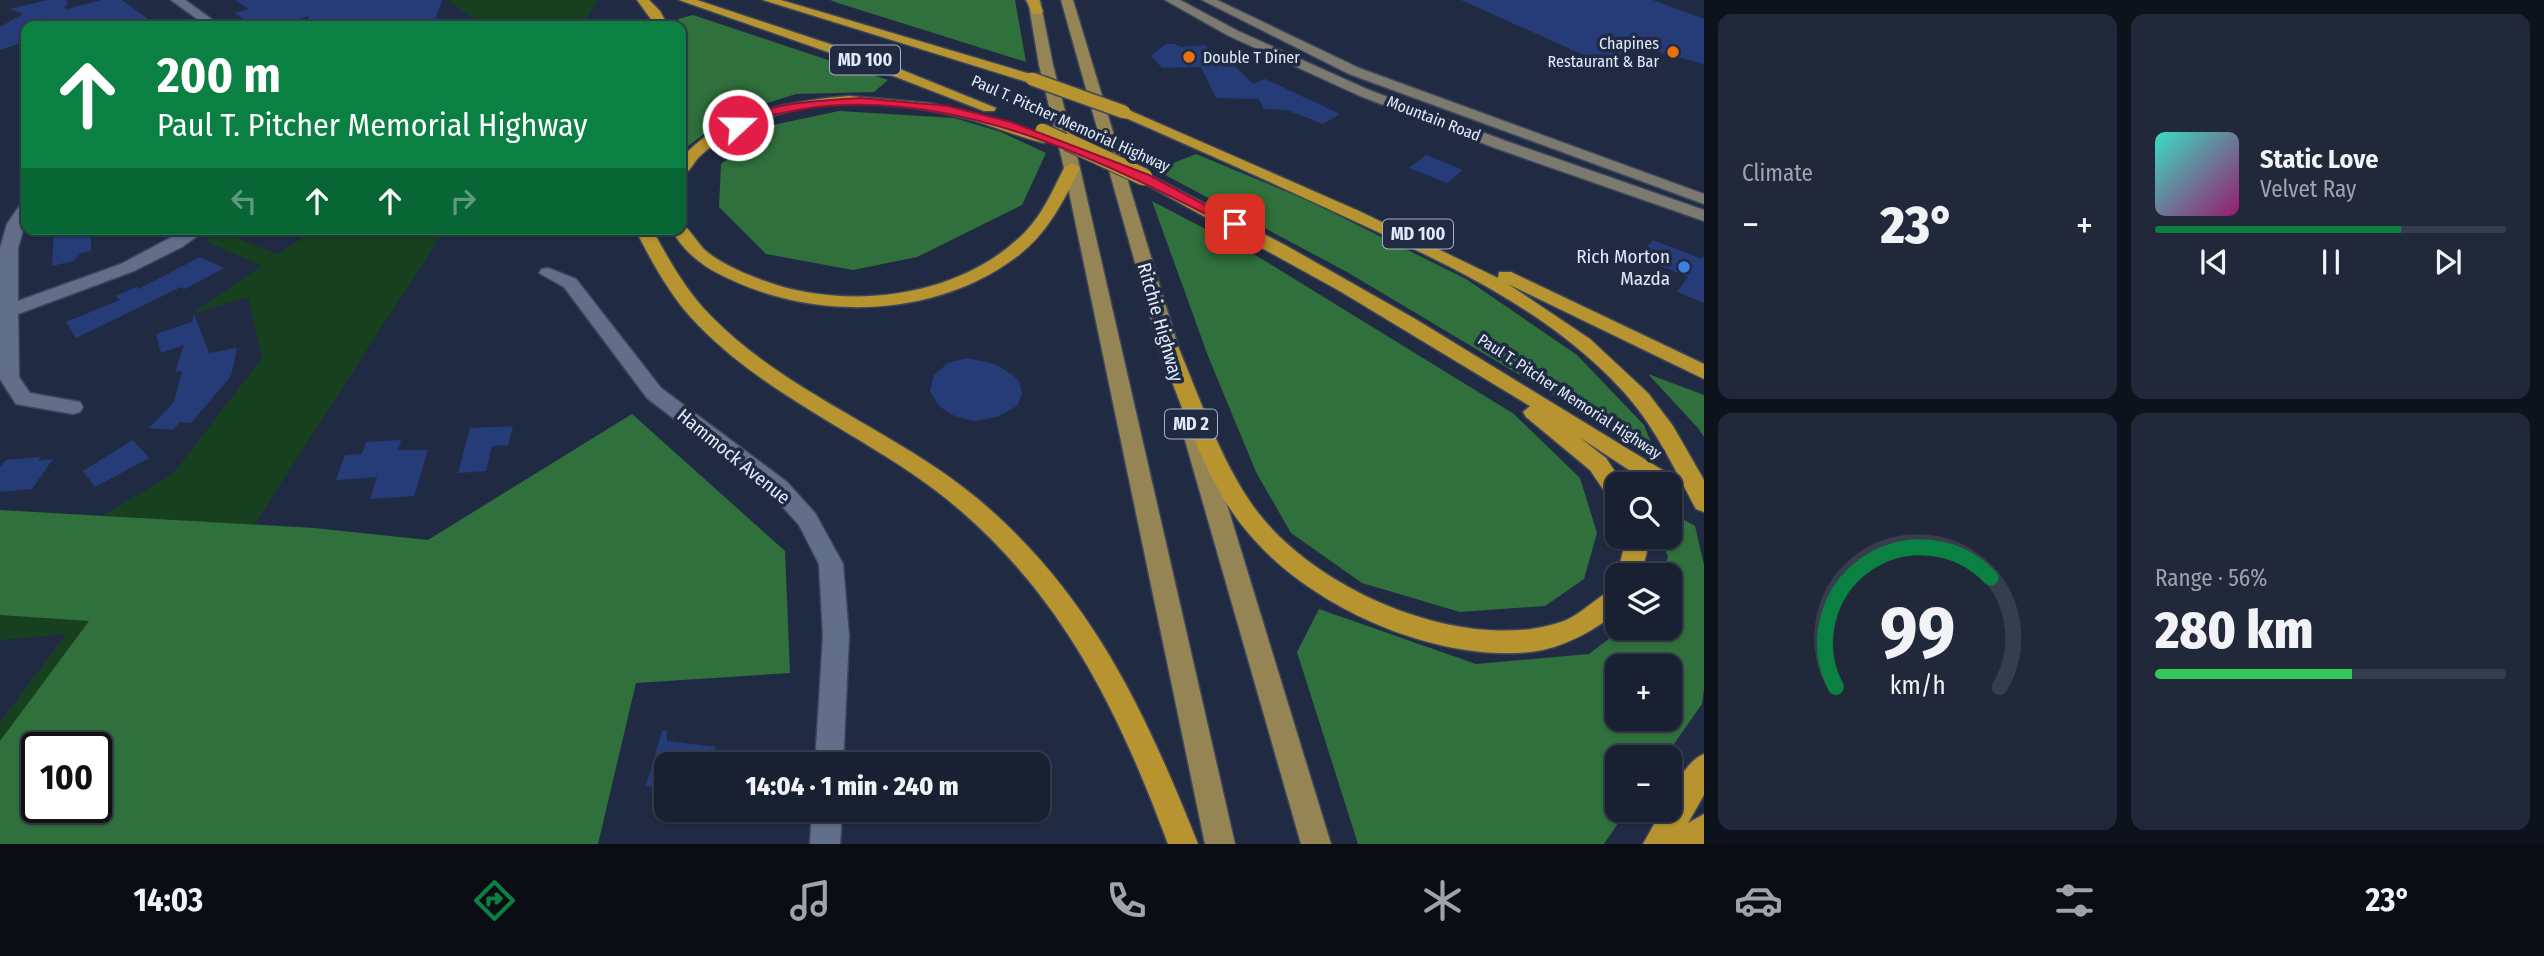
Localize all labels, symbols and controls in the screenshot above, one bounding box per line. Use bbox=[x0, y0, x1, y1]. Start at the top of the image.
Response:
place label: Chapines Restaurant & Bar bbox=[1548, 34, 1659, 71]
marker: Chapines Restaurant & Bar bbox=[1665, 44, 1681, 60]
text: 200 m bbox=[157, 46, 281, 105]
road number: MD 100 bbox=[830, 46, 900, 74]
place label: Double T Diner bbox=[1203, 48, 1300, 67]
icon: ahead bbox=[42, 49, 133, 140]
marker: Double T Diner bbox=[1181, 49, 1197, 65]
street label: Paul T. Pitcher Memorial Highway bbox=[969, 71, 1174, 176]
position arrow bbox=[701, 88, 775, 162]
street label: Mountain Road bbox=[1384, 92, 1483, 145]
text: Paul T. Pitcher Memorial Highway bbox=[157, 106, 587, 144]
text: Static Love bbox=[2260, 144, 2378, 175]
text: Climate bbox=[1742, 159, 1813, 187]
text: Velvet Ray bbox=[2260, 175, 2356, 203]
icon: left bbox=[225, 182, 263, 220]
icon: ahead bbox=[298, 182, 336, 220]
icon: ahead bbox=[371, 182, 409, 220]
icon: right bbox=[444, 182, 482, 220]
pin bbox=[1205, 194, 1265, 254]
text: 23° bbox=[1881, 194, 1954, 257]
text: − bbox=[1742, 202, 1759, 248]
text: + bbox=[2076, 202, 2093, 248]
icon: arrive bbox=[1216, 205, 1254, 243]
road number: MD 100 bbox=[1383, 220, 1453, 248]
icon: previous bbox=[2195, 243, 2233, 281]
icon: pause bbox=[2312, 243, 2350, 281]
icon: next bbox=[2429, 243, 2467, 281]
place label: Rich Morton Mazda bbox=[1576, 245, 1670, 290]
marker: Rich Morton Mazda bbox=[1676, 259, 1692, 275]
street label: Ritchie Highway bbox=[1133, 260, 1189, 385]
street label: Paul T. Pitcher Memorial Highway bbox=[1474, 330, 1666, 463]
street label: Hammock Avenue bbox=[673, 404, 795, 509]
road number: MD 2 bbox=[1165, 410, 1217, 438]
map controls bbox=[1605, 472, 1682, 822]
button: search bbox=[1605, 472, 1682, 549]
button: layers bbox=[1605, 563, 1682, 640]
text: Range · 56% bbox=[2155, 564, 2267, 592]
text: 99 bbox=[1880, 590, 1955, 677]
text: 280 km bbox=[2155, 599, 2313, 662]
button: + bbox=[1605, 654, 1682, 731]
text: km/h bbox=[1890, 671, 1945, 701]
speed limit sign: 100 bbox=[21, 732, 112, 823]
button: − bbox=[1605, 745, 1682, 822]
text: 14:04 · 1 min · 240 m bbox=[745, 771, 959, 802]
icon: directions bbox=[470, 876, 519, 925]
icon: music bbox=[786, 876, 835, 925]
icon: phone bbox=[1102, 876, 1151, 925]
icon: climate bbox=[1418, 876, 1467, 925]
icon: car bbox=[1734, 876, 1783, 925]
icon: filters bbox=[2050, 876, 2099, 925]
text: 14:03 bbox=[133, 881, 203, 919]
text: 23° bbox=[2366, 881, 2410, 919]

